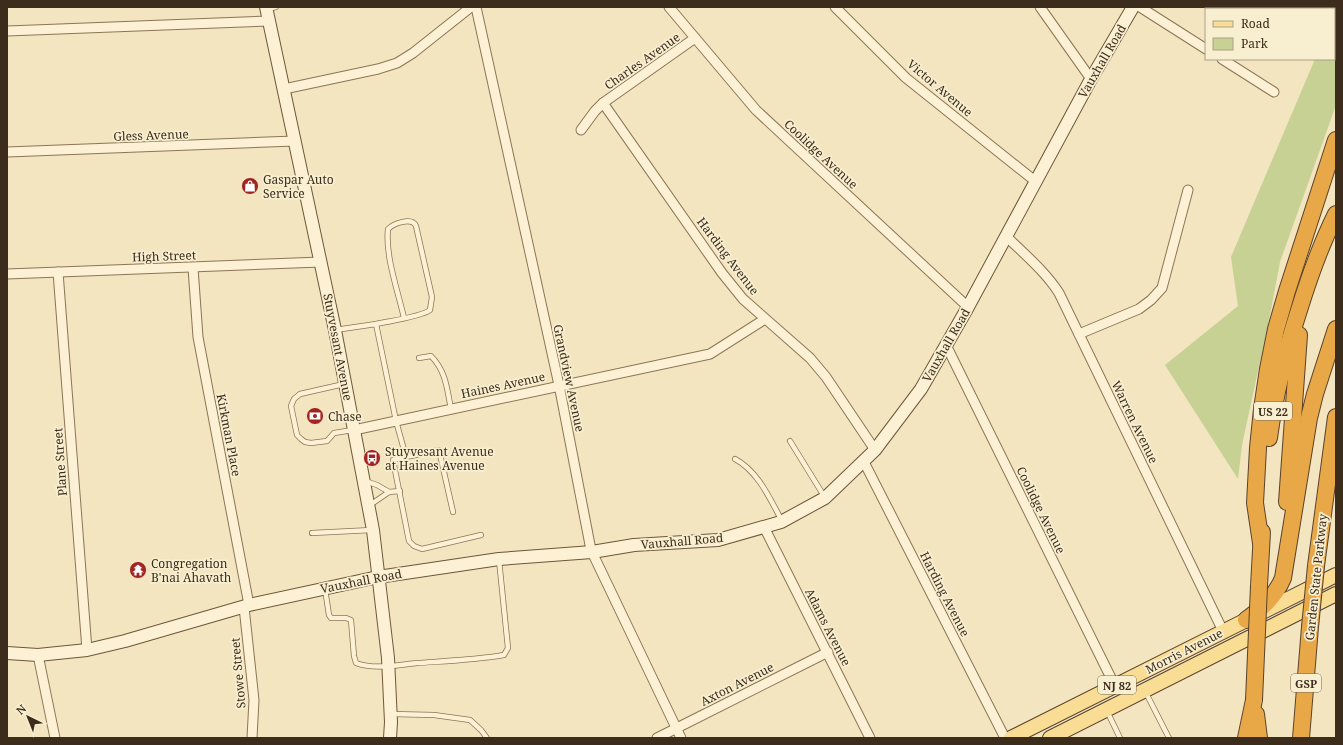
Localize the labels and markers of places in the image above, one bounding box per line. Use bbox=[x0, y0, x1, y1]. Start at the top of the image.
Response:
place label: Gaspar Auto Service bbox=[263, 171, 334, 202]
shop icon: Gaspar Auto Service bbox=[240, 176, 260, 196]
bank icon: Chase bbox=[305, 406, 325, 426]
place label: Chase bbox=[328, 408, 362, 425]
place label: Stuyvesant Avenue at Haines Avenue bbox=[385, 443, 494, 474]
bus stop icon: Stuyvesant Avenue at Haines Avenue bbox=[362, 448, 382, 468]
place label: Congregation B'nai Ahavath bbox=[151, 555, 232, 586]
temple icon: Congregation B'nai Ahavath bbox=[128, 560, 148, 580]

